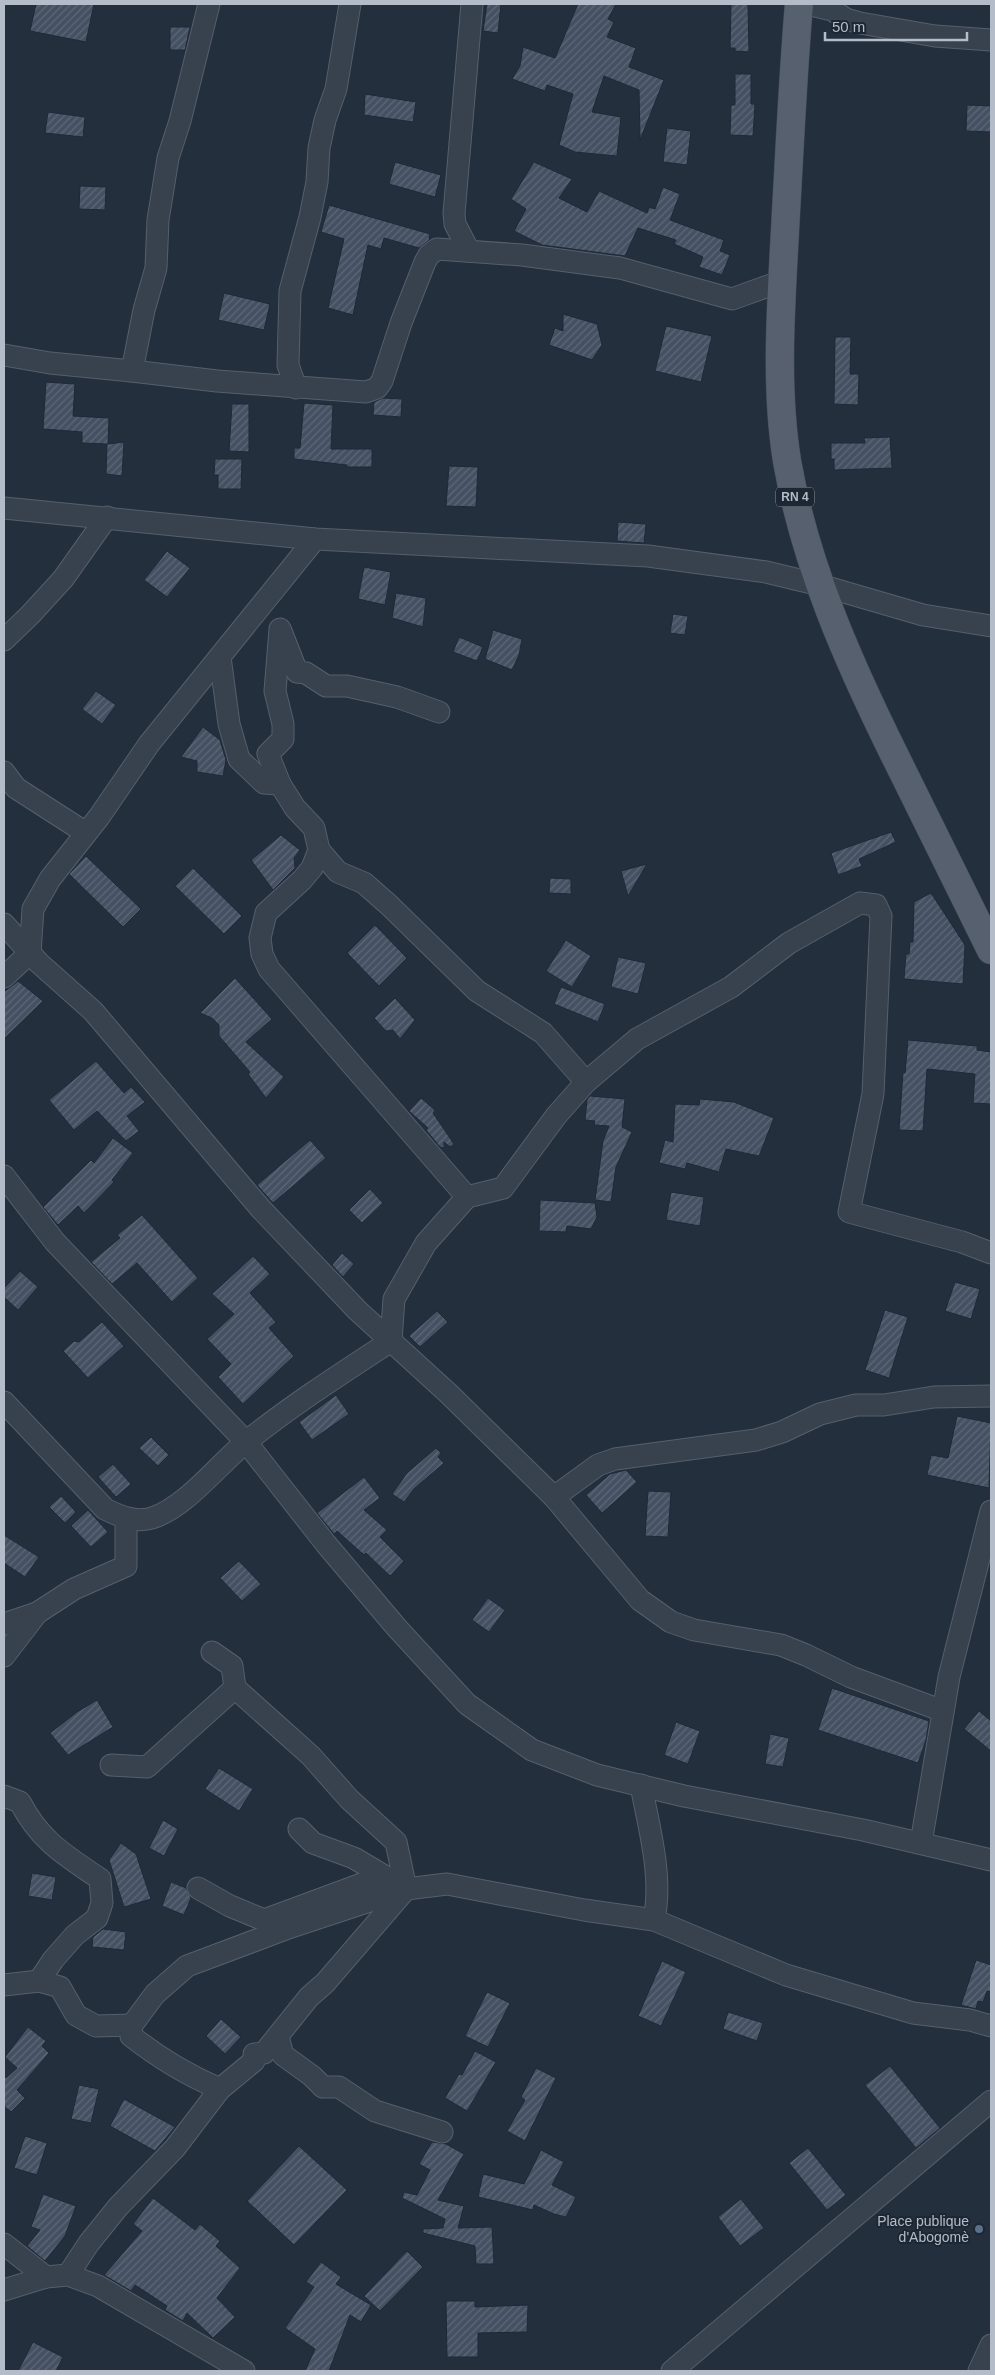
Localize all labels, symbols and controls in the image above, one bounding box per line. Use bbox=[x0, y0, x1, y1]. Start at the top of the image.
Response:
scale bar bbox=[825, 10, 968, 42]
text: 50 m bbox=[832, 18, 865, 35]
road number: RN 4 bbox=[776, 488, 814, 507]
place label: Place publique d'Abogomè bbox=[877, 2213, 969, 2245]
marker: Place publique d'Abogomè bbox=[973, 2223, 985, 2235]

